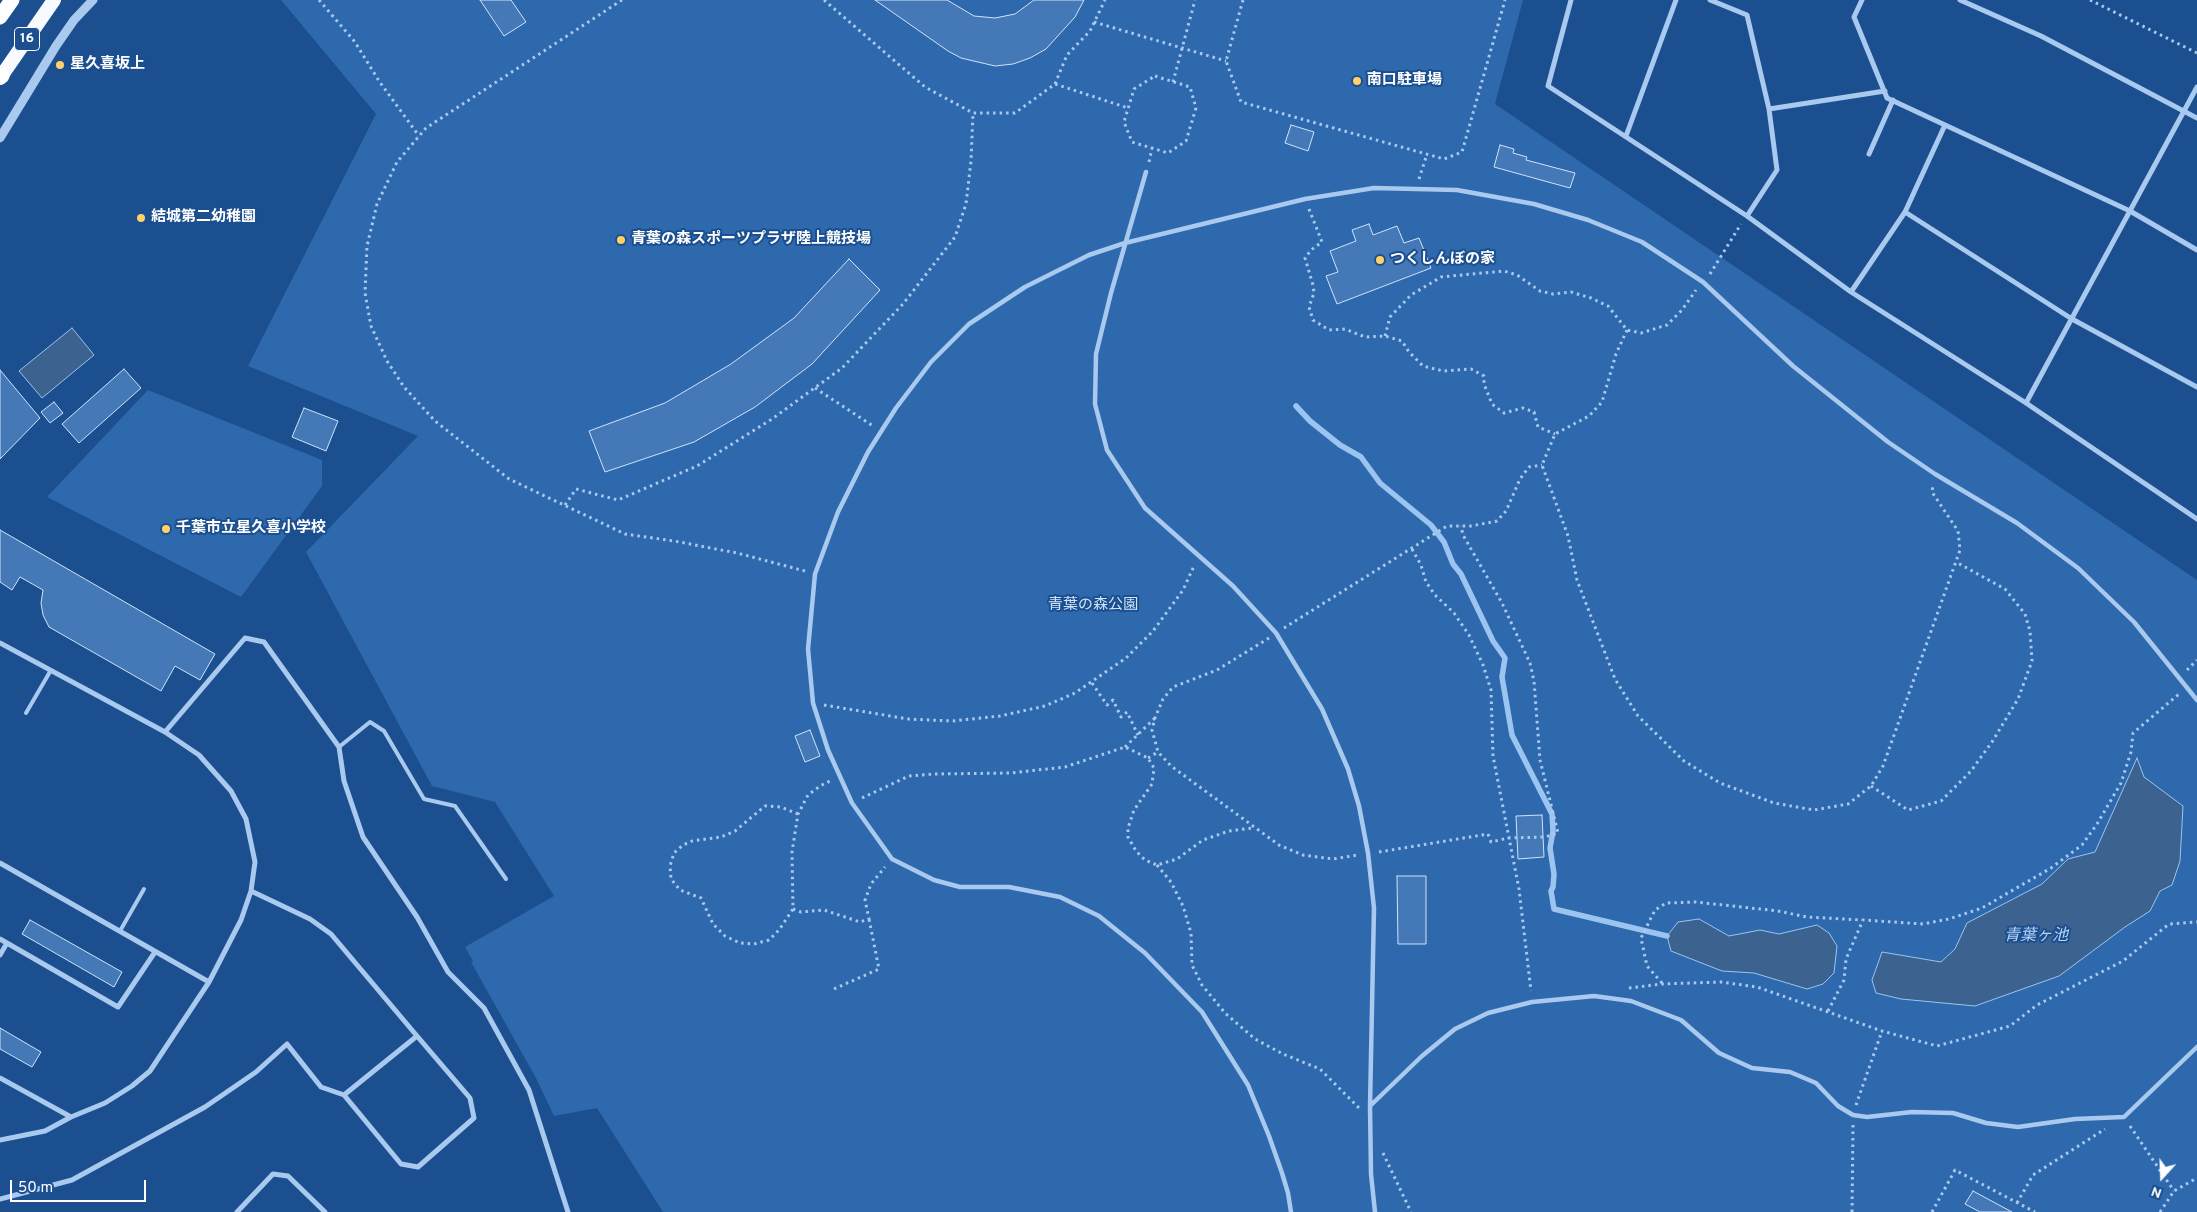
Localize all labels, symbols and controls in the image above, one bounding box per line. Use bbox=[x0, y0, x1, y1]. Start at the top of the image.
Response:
road number: 16 bbox=[15, 28, 40, 50]
place label: 星久喜坂上 bbox=[70, 56, 145, 74]
marker: 星久喜坂上 bbox=[54, 59, 66, 71]
place label: 南口駐車場 bbox=[1367, 72, 1442, 90]
marker: 南口駐車場 bbox=[1351, 75, 1363, 87]
place label: 結城第二幼稚園 bbox=[151, 209, 256, 227]
marker: 結城第二幼稚園 bbox=[135, 212, 147, 224]
place label: 青葉の森スポーツプラザ陸上競技場 bbox=[631, 231, 871, 249]
marker: 青葉の森スポーツプラザ陸上競技場 bbox=[615, 234, 627, 246]
place label: つくしんぼの家 bbox=[1390, 251, 1495, 269]
marker: つくしんぼの家 bbox=[1374, 254, 1386, 266]
place label: 千葉市立星久喜小学校 bbox=[176, 520, 326, 538]
marker: 千葉市立星久喜小学校 bbox=[160, 523, 172, 535]
park label: 青葉の森公園 bbox=[1048, 597, 1138, 615]
water label: 青葉ヶ池 bbox=[2004, 927, 2068, 947]
north arrow bbox=[2137, 1152, 2187, 1202]
scale bar bbox=[12, 1170, 149, 1202]
text: 50 m bbox=[18, 1179, 53, 1198]
text: N bbox=[2149, 1182, 2164, 1201]

